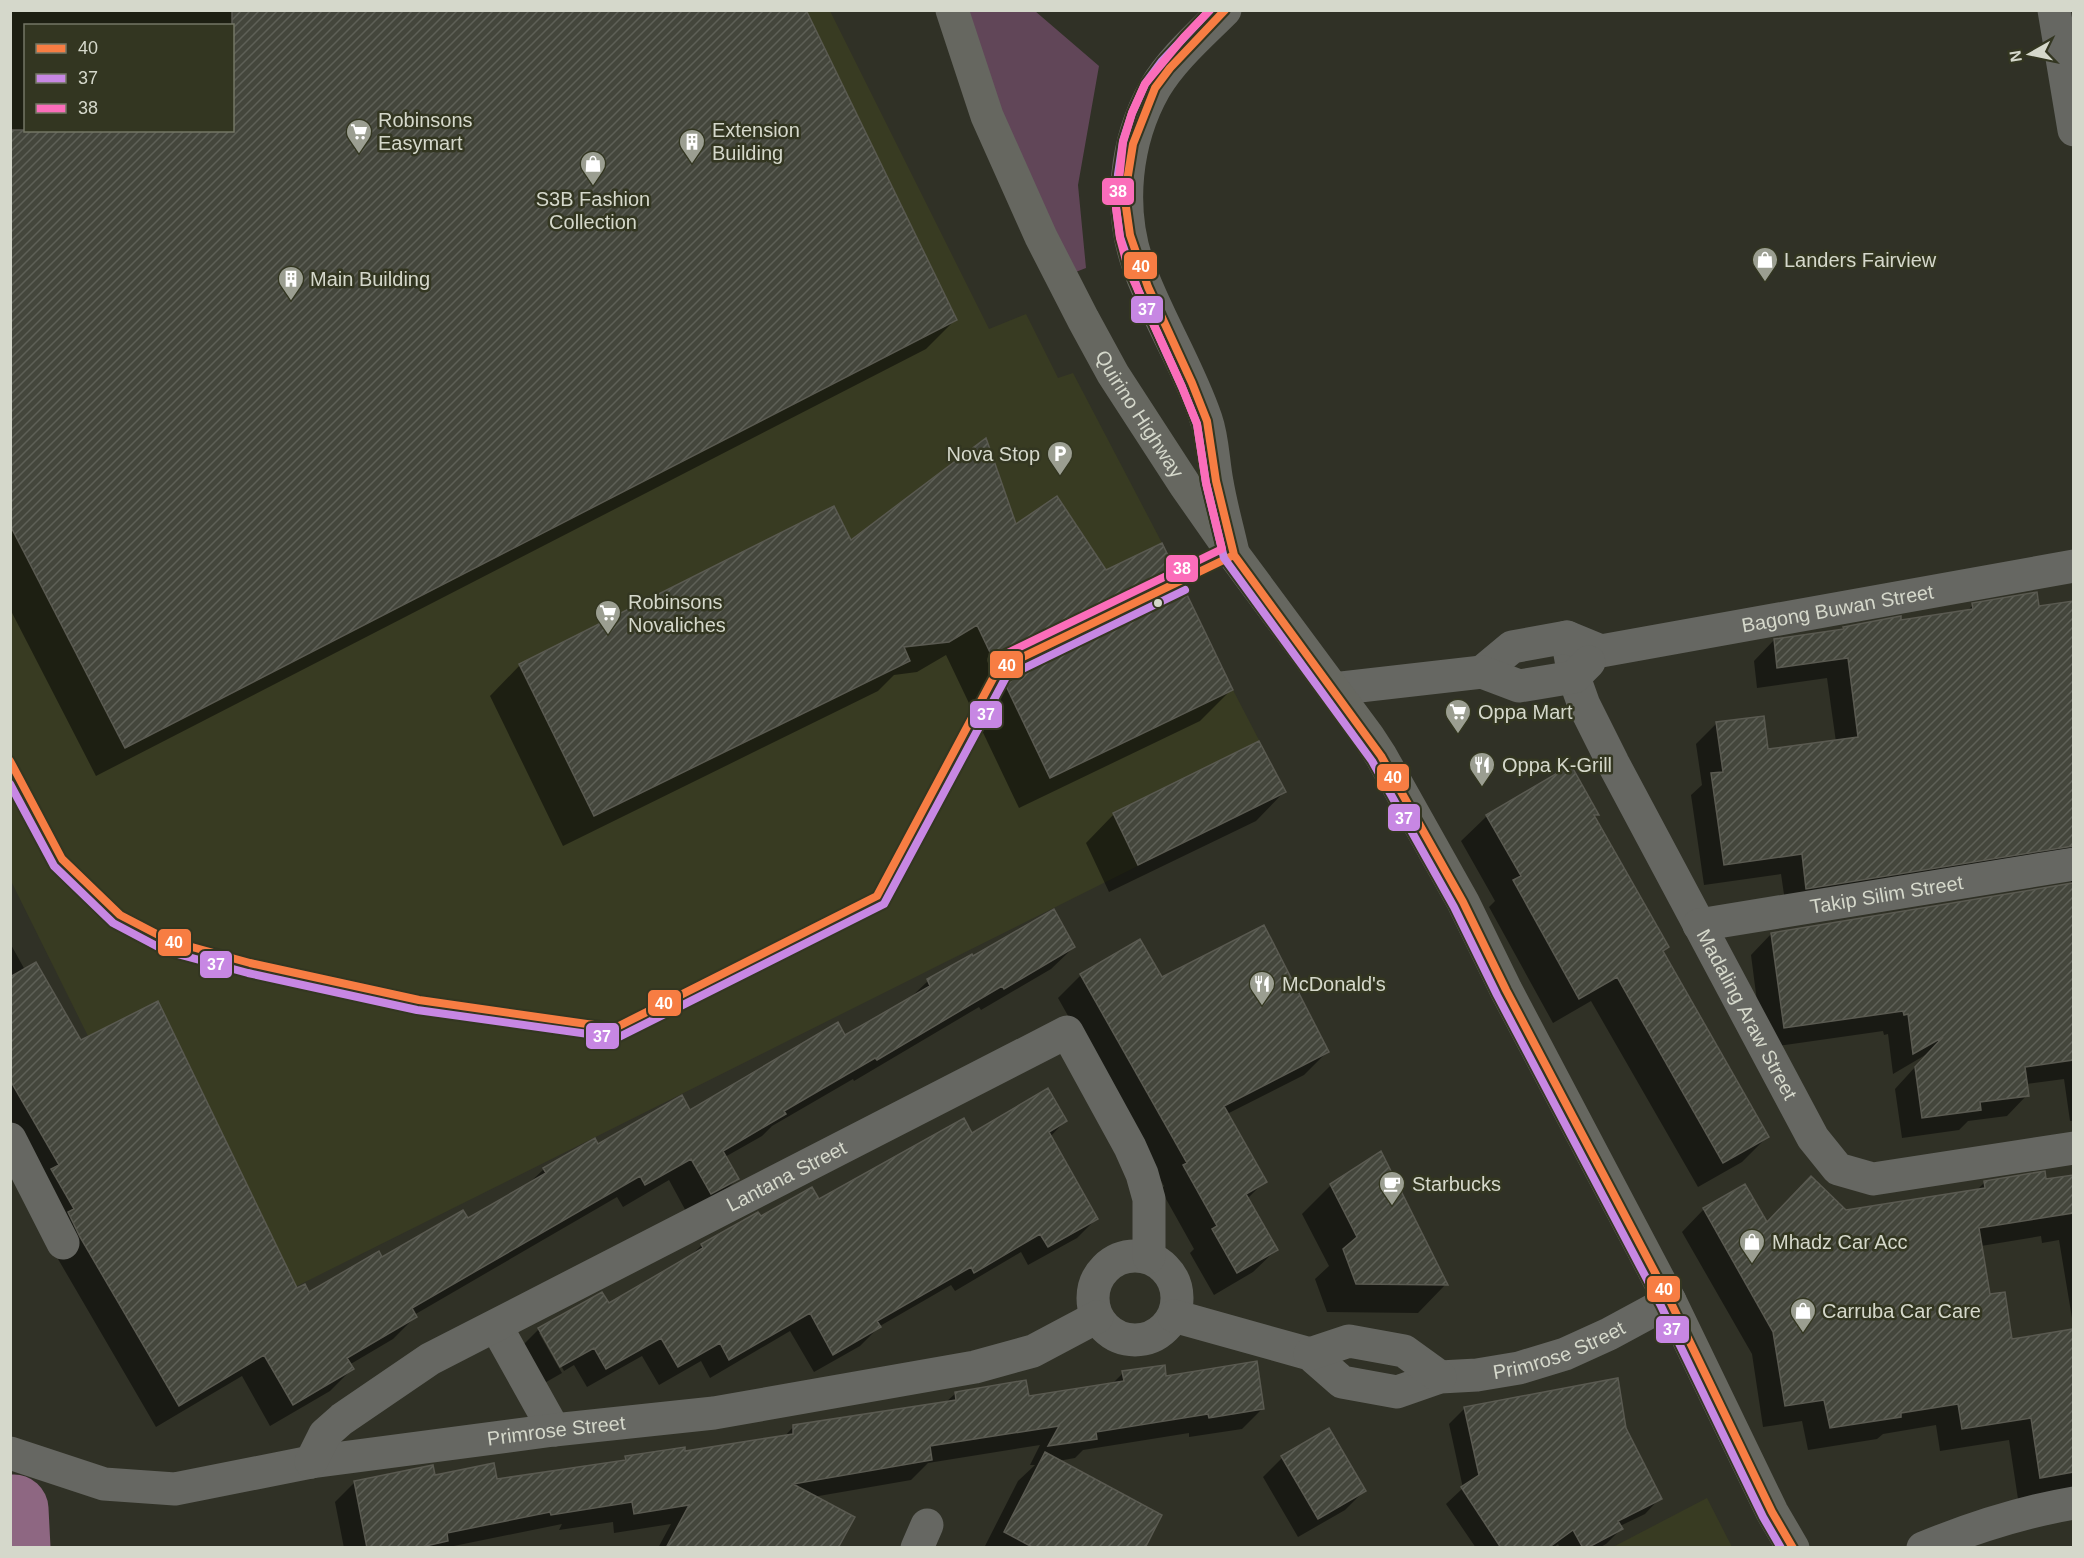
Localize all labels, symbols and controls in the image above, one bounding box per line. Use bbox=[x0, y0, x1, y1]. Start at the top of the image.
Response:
legend bbox=[24, 24, 234, 132]
north arrow bbox=[2000, 24, 2060, 84]
text: 40 bbox=[78, 38, 98, 58]
text: N bbox=[2006, 49, 2025, 63]
text: 37 bbox=[78, 68, 98, 88]
text: 38 bbox=[78, 98, 98, 118]
place label: Robinsons Easymart bbox=[378, 109, 473, 154]
supermarket icon: Robinsons Easymart bbox=[344, 117, 374, 155]
place label: Extension Building bbox=[712, 119, 800, 164]
building icon: Extension Building bbox=[677, 127, 707, 165]
shop icon: S3B Fashion Collection bbox=[578, 149, 608, 187]
line badge: 38 bbox=[1101, 177, 1135, 206]
text: 38 bbox=[1109, 183, 1127, 200]
place label: S3B Fashion Collection bbox=[536, 188, 650, 233]
shop icon: Landers Fairview bbox=[1750, 245, 1780, 283]
place label: Landers Fairview bbox=[1784, 249, 1937, 271]
line badge: 40 bbox=[1123, 251, 1158, 280]
text: 40 bbox=[1132, 258, 1150, 275]
building icon: Main Building bbox=[276, 264, 306, 302]
place label: Main Building bbox=[310, 268, 430, 290]
line badge: 37 bbox=[1130, 295, 1164, 324]
text: 37 bbox=[1138, 301, 1156, 318]
street label: Quirino Highway bbox=[1091, 347, 1188, 482]
parking icon: Nova Stop bbox=[1045, 439, 1075, 477]
place label: Nova Stop bbox=[947, 443, 1040, 465]
line badge: 38 bbox=[1165, 554, 1199, 583]
text: 38 bbox=[1173, 560, 1191, 577]
street label: Bagong Buwan Street bbox=[1740, 580, 1936, 637]
place label: Robinsons Novaliches bbox=[628, 591, 726, 636]
unlabelled marker bbox=[1152, 597, 1164, 609]
supermarket icon: Robinsons Novaliches bbox=[593, 598, 623, 636]
line badge: 40 bbox=[989, 650, 1024, 679]
text: 40 bbox=[998, 657, 1016, 674]
supermarket icon: Oppa Mart bbox=[1443, 697, 1473, 735]
line badge: 37 bbox=[969, 700, 1003, 729]
place label: Oppa Mart bbox=[1478, 701, 1573, 723]
text: 37 bbox=[977, 706, 995, 723]
restaurant icon: Oppa K-Grill bbox=[1467, 750, 1497, 788]
place label: Oppa K-Grill bbox=[1502, 754, 1612, 776]
line badge: 40 bbox=[1376, 763, 1410, 792]
text: 40 bbox=[1384, 769, 1402, 786]
line badge: 37 bbox=[1387, 803, 1421, 832]
text: 37 bbox=[1395, 810, 1413, 827]
street label: Takip Silim Street bbox=[1808, 871, 1965, 918]
street label: Madaling Araw Street bbox=[1693, 925, 1802, 1104]
line badge: 40 bbox=[157, 928, 192, 957]
text: 40 bbox=[165, 934, 183, 951]
line badge: 37 bbox=[199, 950, 233, 979]
text: 37 bbox=[207, 956, 225, 973]
restaurant icon: McDonald's bbox=[1247, 969, 1277, 1007]
place label: McDonald's bbox=[1282, 973, 1386, 995]
line badge: 40 bbox=[647, 989, 682, 1017]
text: 40 bbox=[655, 995, 673, 1012]
line badge: 37 bbox=[585, 1022, 620, 1050]
text: 37 bbox=[593, 1028, 611, 1045]
street label: Lantana Street bbox=[723, 1136, 850, 1216]
cafe icon: Starbucks bbox=[1377, 1169, 1407, 1207]
place label: Starbucks bbox=[1412, 1173, 1501, 1195]
shop icon: Mhadz Car Acc bbox=[1737, 1227, 1767, 1265]
place label: Mhadz Car Acc bbox=[1772, 1231, 1908, 1253]
line badge: 40 bbox=[1646, 1275, 1681, 1303]
text: 40 bbox=[1655, 1281, 1673, 1298]
shop icon: Carruba Car Care bbox=[1788, 1296, 1818, 1334]
place label: Carruba Car Care bbox=[1822, 1300, 1981, 1322]
line badge: 37 bbox=[1655, 1315, 1690, 1344]
street label: Primrose Street bbox=[1491, 1316, 1629, 1383]
text: 37 bbox=[1663, 1321, 1681, 1338]
street label: Primrose Street bbox=[486, 1411, 627, 1450]

